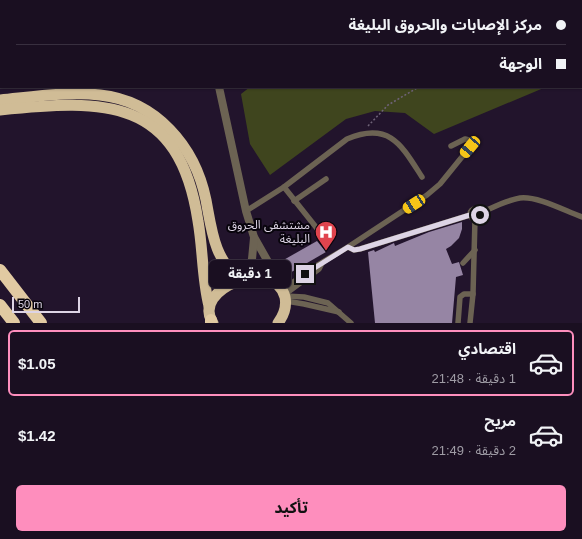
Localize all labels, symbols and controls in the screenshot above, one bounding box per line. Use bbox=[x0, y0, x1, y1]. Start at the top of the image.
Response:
text: مركز الإصابات والحروق البليغة bbox=[348, 16, 542, 33]
text: الوجهة bbox=[499, 55, 542, 72]
car bbox=[458, 134, 482, 160]
car bbox=[401, 192, 427, 216]
route start bbox=[471, 206, 489, 224]
place label: مشتشفى الحروق البليغة bbox=[228, 218, 310, 246]
hospital icon: مشتشفى الحروق البليغة bbox=[313, 219, 339, 252]
callout: 1 دقيقة bbox=[209, 260, 291, 288]
route end bbox=[296, 265, 314, 283]
text: 1 دقيقة bbox=[228, 266, 272, 281]
scale bar bbox=[12, 295, 80, 314]
text: 50 m bbox=[18, 298, 42, 310]
text: اقتصادي bbox=[458, 340, 516, 357]
icon: car bbox=[528, 345, 564, 381]
text: $1.05 bbox=[18, 355, 56, 372]
text: 1 دقيقة · 21:48 bbox=[431, 371, 516, 386]
text: مريح bbox=[484, 412, 516, 429]
icon: car bbox=[528, 417, 564, 453]
text: $1.42 bbox=[18, 427, 56, 444]
text: 2 دقيقة · 21:49 bbox=[431, 443, 516, 458]
button: تأكيد bbox=[16, 485, 566, 531]

